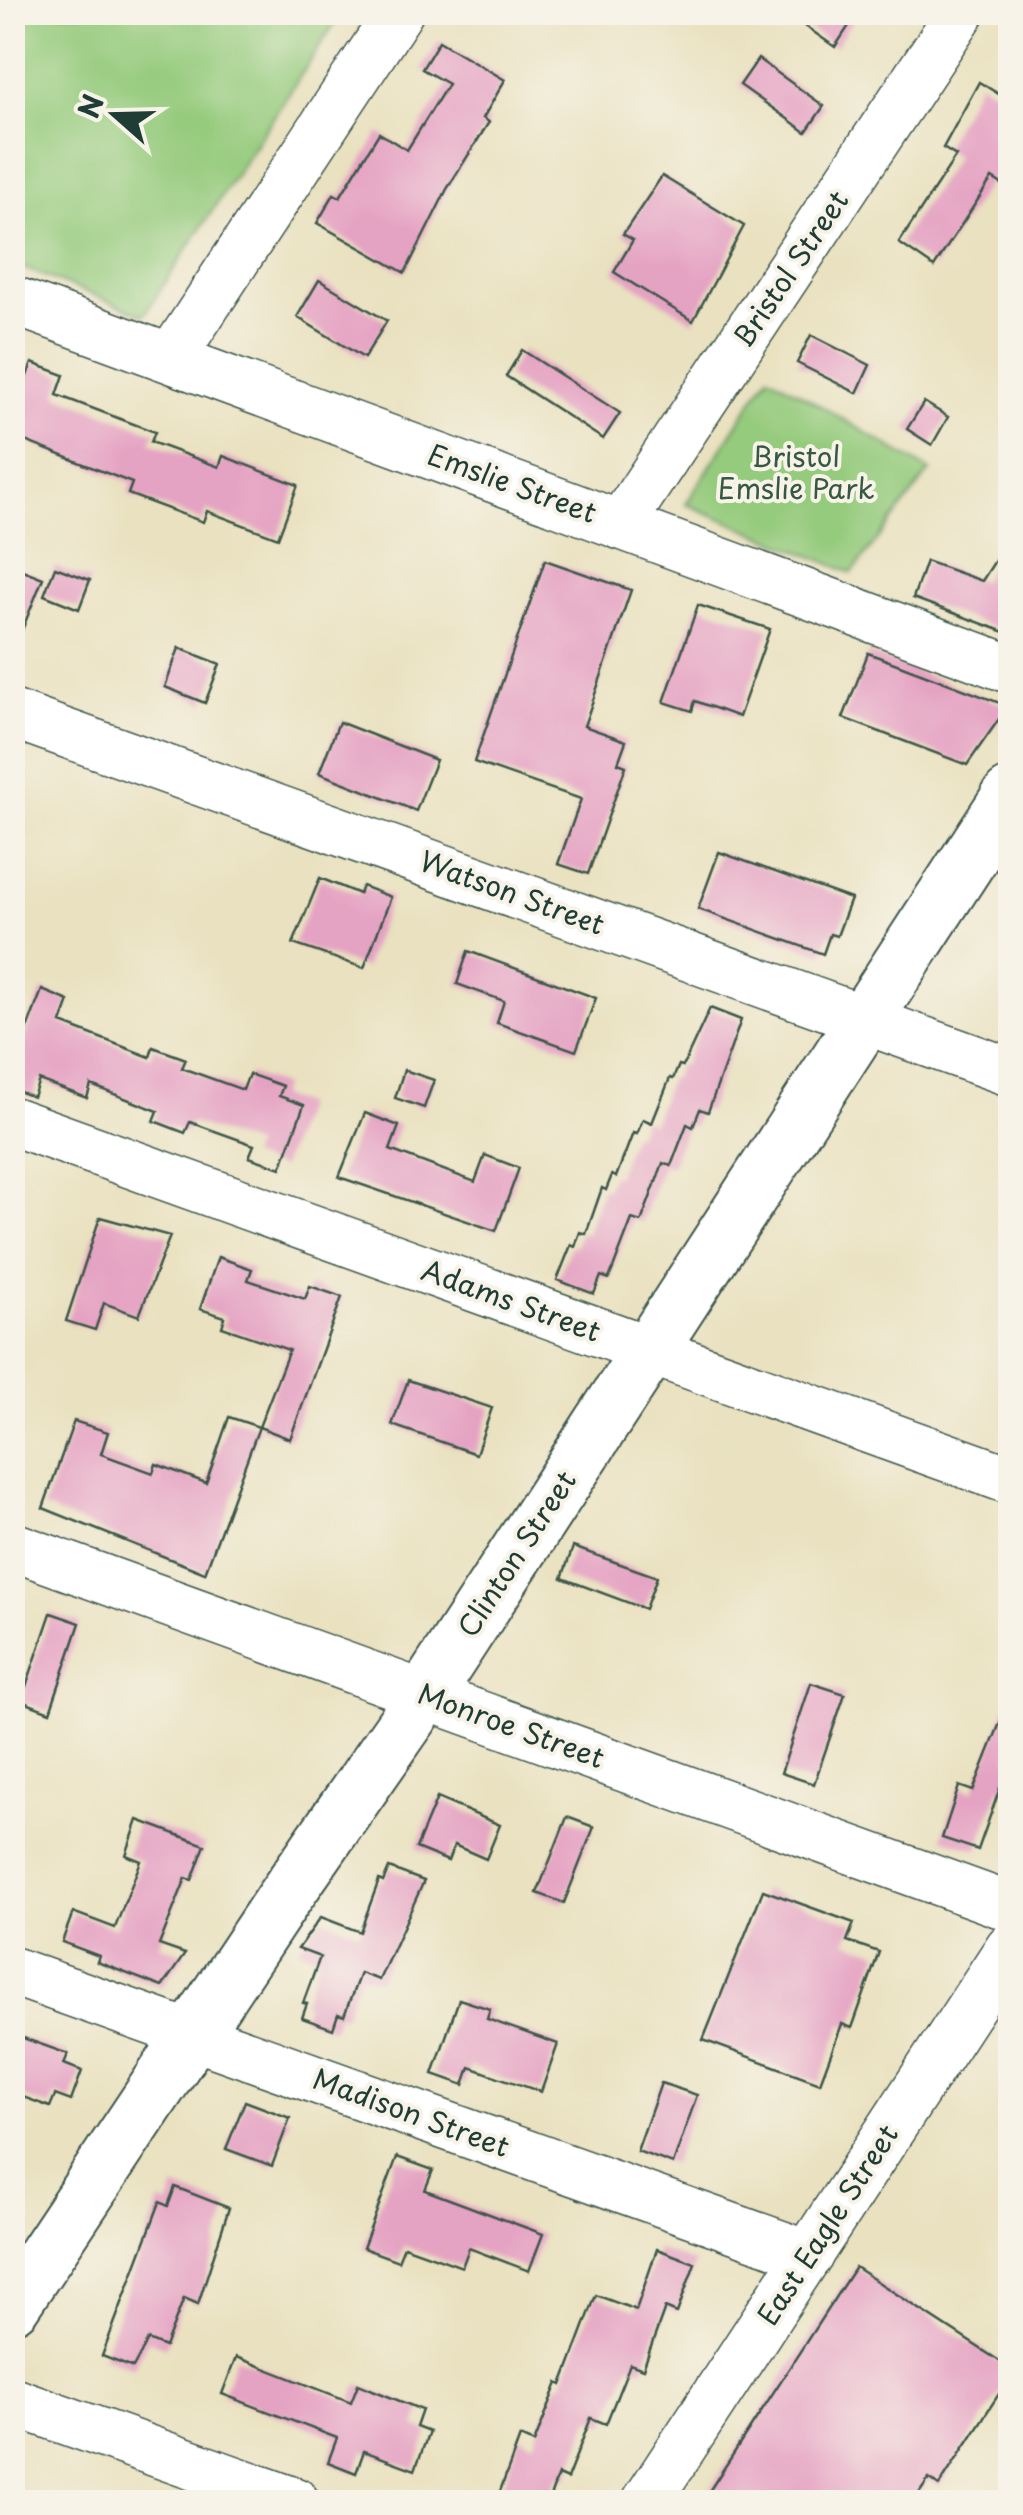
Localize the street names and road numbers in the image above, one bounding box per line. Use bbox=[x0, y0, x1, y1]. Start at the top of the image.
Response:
street label: Bristol Street bbox=[721, 181, 858, 355]
street label: Emslie Street bbox=[422, 432, 603, 533]
street label: Watson Street bbox=[414, 838, 611, 945]
street label: Adams Street bbox=[416, 1247, 607, 1352]
street label: Clinton Street bbox=[446, 1461, 586, 1645]
street label: Monroe Street bbox=[412, 1671, 611, 1778]
street label: Madison Street bbox=[307, 2056, 516, 2167]
street label: East Eagle Street bbox=[746, 2115, 908, 2333]

